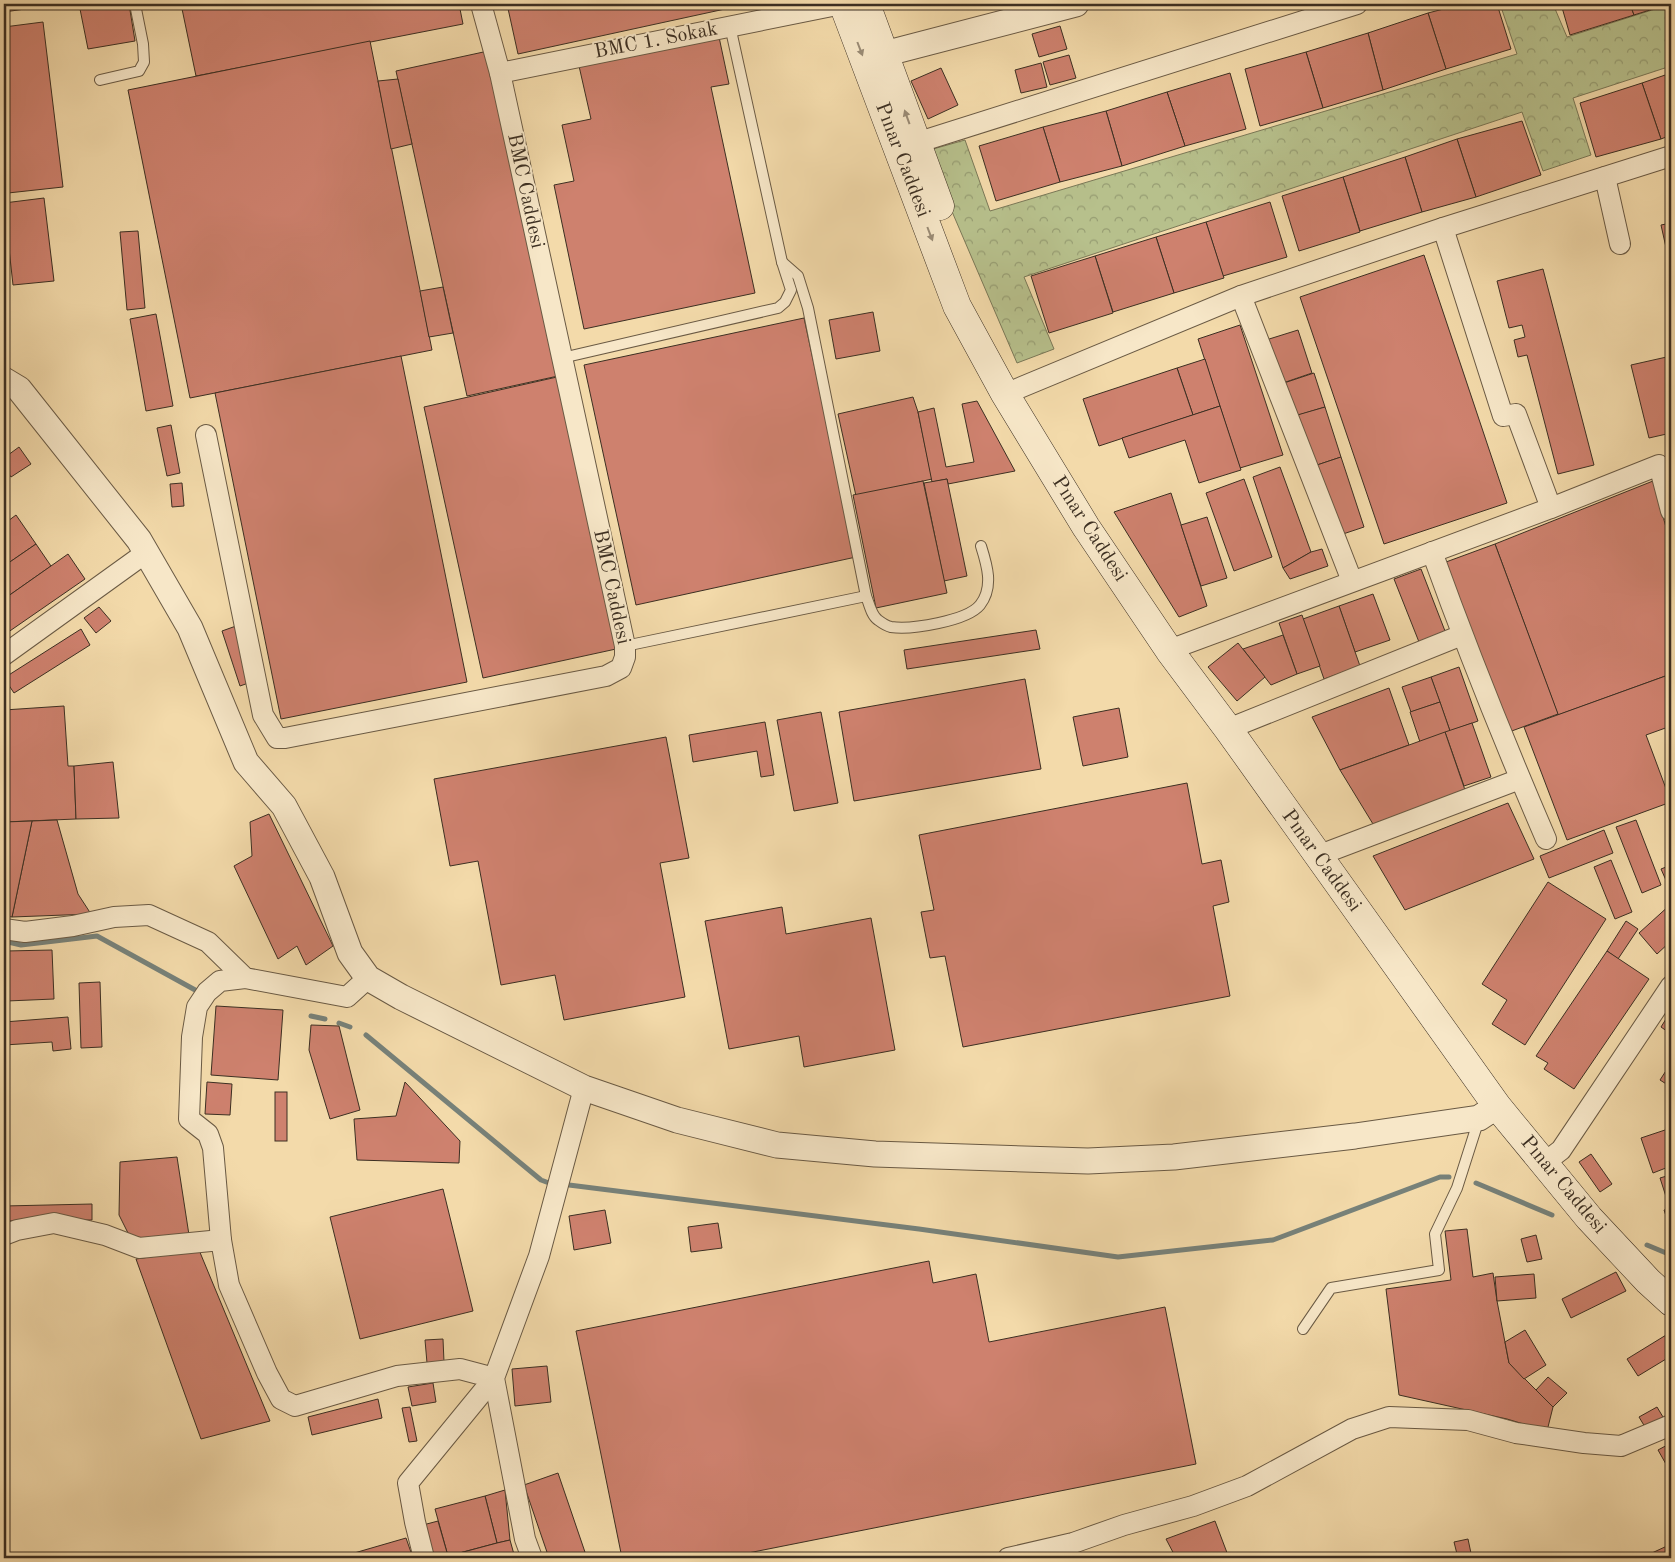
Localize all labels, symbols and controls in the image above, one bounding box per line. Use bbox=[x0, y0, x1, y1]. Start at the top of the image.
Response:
street label: BMC 1. Sokak bbox=[593, 19, 719, 63]
one-way arrow bbox=[856, 42, 864, 57]
street label: Pınar Caddesi bbox=[871, 100, 933, 220]
one-way arrow bbox=[903, 109, 911, 124]
street label: BMC Caddesi bbox=[503, 132, 547, 250]
one-way arrow bbox=[926, 227, 934, 242]
street label: Pınar Caddesi bbox=[1048, 473, 1130, 585]
street label: BMC Caddesi bbox=[589, 528, 633, 646]
street label: Pınar Caddesi bbox=[1277, 806, 1365, 916]
street label: Pınar Caddesi bbox=[1516, 1132, 1610, 1238]

